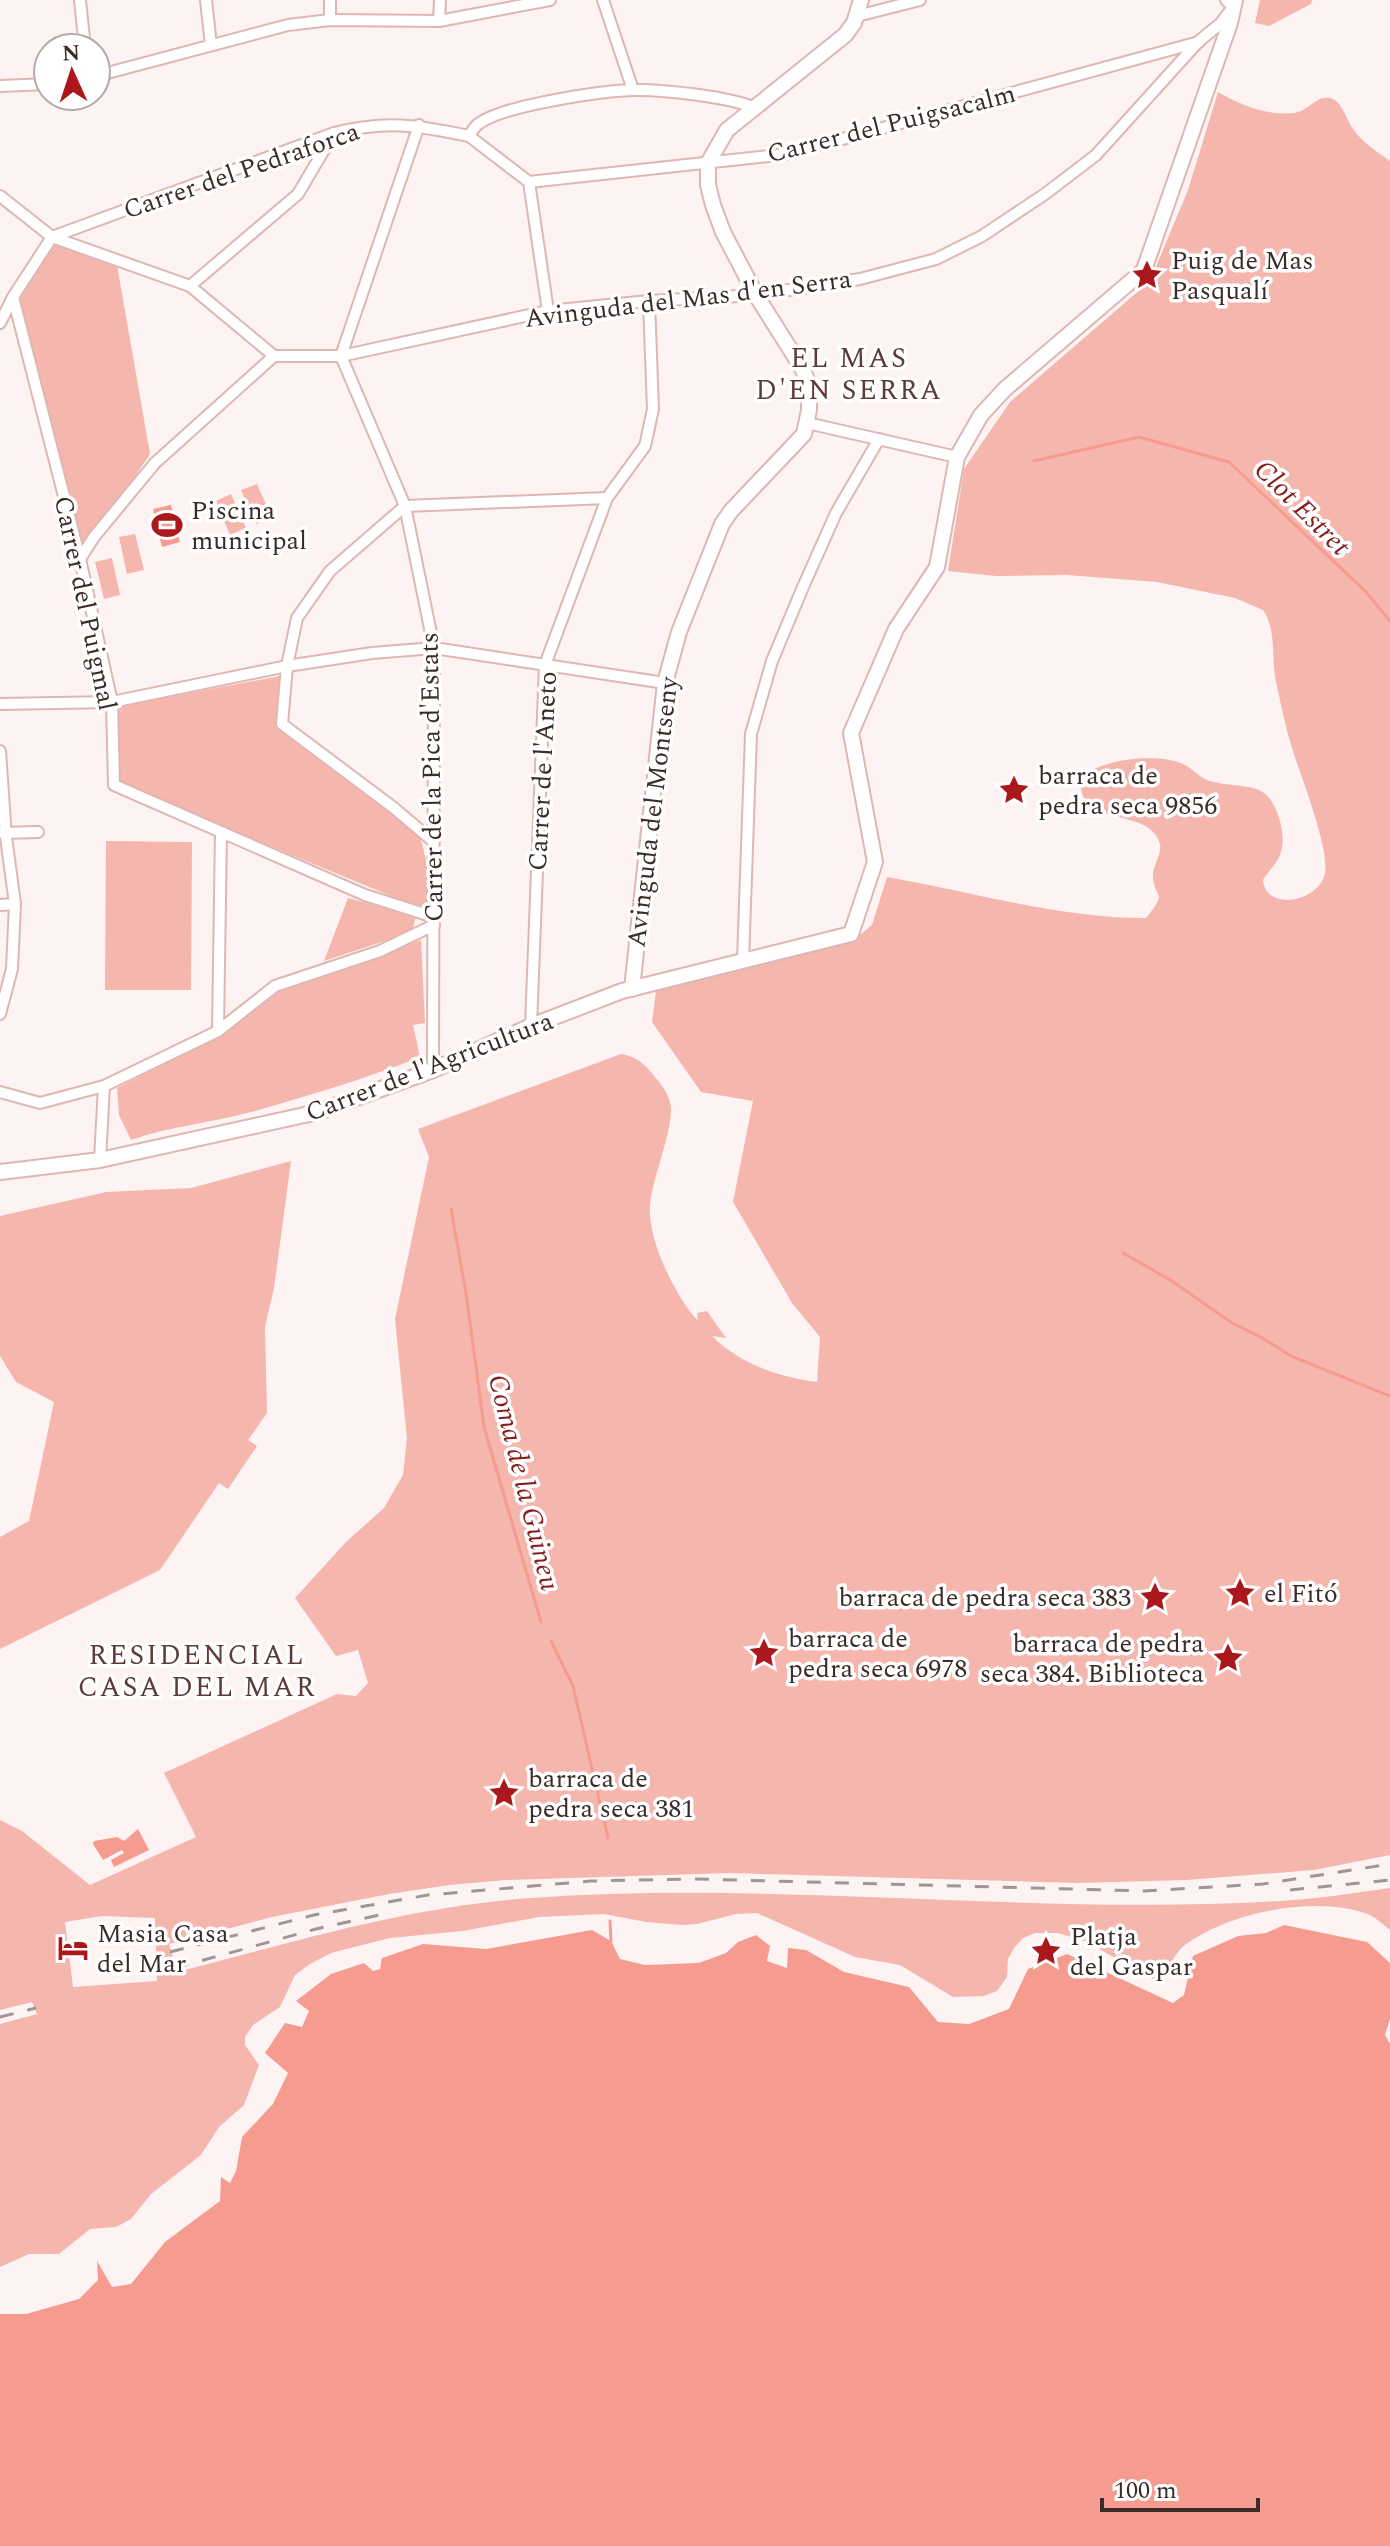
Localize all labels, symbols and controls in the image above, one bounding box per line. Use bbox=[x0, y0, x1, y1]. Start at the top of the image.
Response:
north arrow bbox=[32, 32, 112, 112]
text: N bbox=[61, 37, 81, 70]
street label: Carrer del Puigsacalm bbox=[763, 74, 1020, 174]
street label: Carrer del Pedraforca bbox=[118, 112, 365, 230]
place label: Puig de Mas Pasqualí bbox=[1171, 241, 1314, 311]
place icon: Puig de Mas Pasqualí bbox=[1130, 258, 1164, 292]
street label: Avinguda del Mas d'en Serra bbox=[522, 259, 854, 339]
district label: EL MAS D'EN SERRA bbox=[755, 337, 943, 412]
water label: Clot Estret bbox=[1244, 450, 1361, 567]
place label: Piscina municipal bbox=[191, 491, 307, 561]
street label: Carrer del Puigmal bbox=[43, 492, 127, 714]
sports icon: Piscina municipal bbox=[150, 508, 184, 542]
street label: Carrer de la Pica d'Estats bbox=[409, 632, 455, 922]
street label: Carrer de l'Aneto bbox=[518, 670, 568, 872]
street label: Avinguda del Montseny bbox=[617, 673, 690, 950]
place label: barraca de pedra seca 9856 bbox=[1038, 756, 1217, 826]
place icon: barraca de pedra seca 9856 bbox=[997, 773, 1031, 807]
street label: Carrer de l'Agricultura bbox=[300, 1001, 559, 1133]
water label: Coma de la Guineu bbox=[476, 1370, 571, 1595]
place label: el Fitó bbox=[1264, 1574, 1338, 1614]
place icon: el Fitó bbox=[1223, 1576, 1257, 1610]
place label: barraca de pedra seca 383 bbox=[838, 1578, 1131, 1618]
place icon: barraca de pedra seca 383 bbox=[1138, 1580, 1172, 1614]
place label: barraca de pedra seca 6978 bbox=[788, 1619, 967, 1689]
place label: barraca de pedra seca 384. Biblioteca bbox=[980, 1624, 1204, 1694]
district label: RESIDENCIAL CASA DEL MAR bbox=[78, 1634, 316, 1709]
place icon: barraca de pedra seca 6978 bbox=[747, 1636, 781, 1670]
place icon: barraca de pedra seca 384. Biblioteca bbox=[1211, 1641, 1245, 1675]
place label: barraca de pedra seca 381 bbox=[528, 1759, 694, 1829]
place icon: barraca de pedra seca 381 bbox=[487, 1776, 521, 1810]
place label: Masia Casa del Mar bbox=[97, 1914, 229, 1984]
place label: Platja del Gaspar bbox=[1070, 1917, 1193, 1987]
hotel icon: Masia Casa del Mar bbox=[56, 1931, 90, 1965]
place icon: Platja del Gaspar bbox=[1029, 1934, 1063, 1968]
scale bar bbox=[1102, 2462, 1258, 2512]
text: 100 m bbox=[1114, 2473, 1177, 2509]

